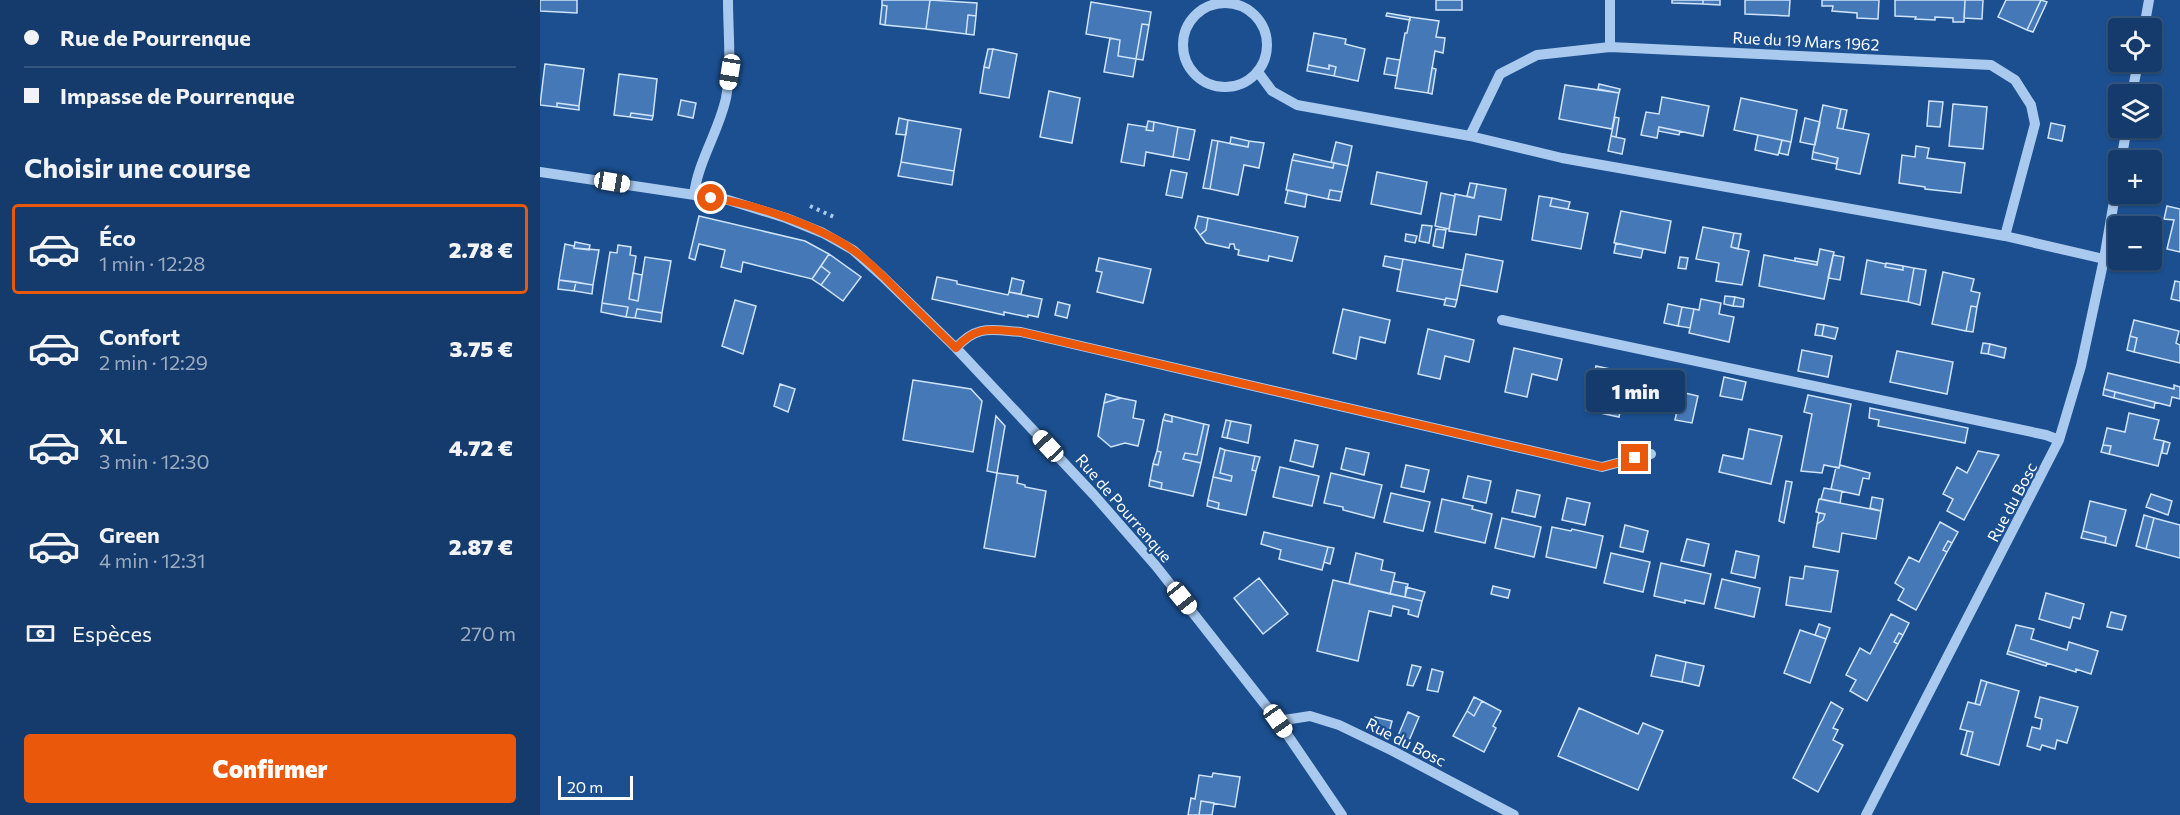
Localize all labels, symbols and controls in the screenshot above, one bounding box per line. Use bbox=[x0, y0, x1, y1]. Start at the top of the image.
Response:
map controls bbox=[2108, 18, 2162, 270]
button: locate bbox=[2108, 18, 2162, 72]
text: Rue de Pourrenque bbox=[60, 24, 251, 51]
street label: Rue du 19 Mars 1962 bbox=[1732, 27, 1880, 54]
car bbox=[718, 53, 742, 91]
text: Impasse de Pourrenque bbox=[60, 82, 295, 109]
button: layers bbox=[2108, 84, 2162, 138]
button: + bbox=[2108, 150, 2162, 204]
text: Choisir une course bbox=[24, 151, 251, 184]
car bbox=[593, 170, 631, 194]
route start bbox=[697, 184, 724, 211]
button: − bbox=[2108, 216, 2162, 270]
icon: car bbox=[27, 222, 81, 276]
text: Éco bbox=[99, 224, 136, 251]
text: 2.78 € bbox=[449, 236, 513, 263]
text: 1 min · 12:28 bbox=[99, 251, 205, 275]
icon: car bbox=[27, 321, 81, 375]
text: Confort bbox=[99, 323, 180, 350]
text: 3.75 € bbox=[450, 335, 513, 362]
text: 2 min · 12:29 bbox=[99, 350, 208, 374]
callout: 1 min bbox=[1586, 371, 1684, 413]
text: 1 min bbox=[1611, 379, 1660, 403]
icon: car bbox=[27, 420, 81, 474]
text: XL bbox=[99, 422, 127, 449]
car bbox=[1029, 427, 1067, 465]
text: 4.72 € bbox=[449, 434, 513, 461]
route end bbox=[1621, 444, 1648, 471]
text: 3 min · 12:30 bbox=[99, 449, 210, 473]
street label: Rue de Pourrenque bbox=[1072, 450, 1176, 566]
street label: Rue du Bosc bbox=[1983, 459, 2040, 545]
icon: car bbox=[27, 519, 81, 573]
text: Green bbox=[99, 521, 160, 548]
text: 2.87 € bbox=[449, 533, 513, 560]
text: 4 min · 12:31 bbox=[99, 548, 206, 572]
car bbox=[1164, 578, 1200, 618]
icon: cash bbox=[24, 617, 57, 650]
text: Espèces bbox=[72, 620, 152, 647]
text: 270 m bbox=[460, 621, 516, 645]
car bbox=[1260, 701, 1296, 741]
street label: Rue du Bosc bbox=[1363, 713, 1449, 770]
button: Confirmer bbox=[24, 734, 516, 803]
scale bar bbox=[558, 773, 633, 800]
text: 20 m bbox=[567, 777, 603, 796]

